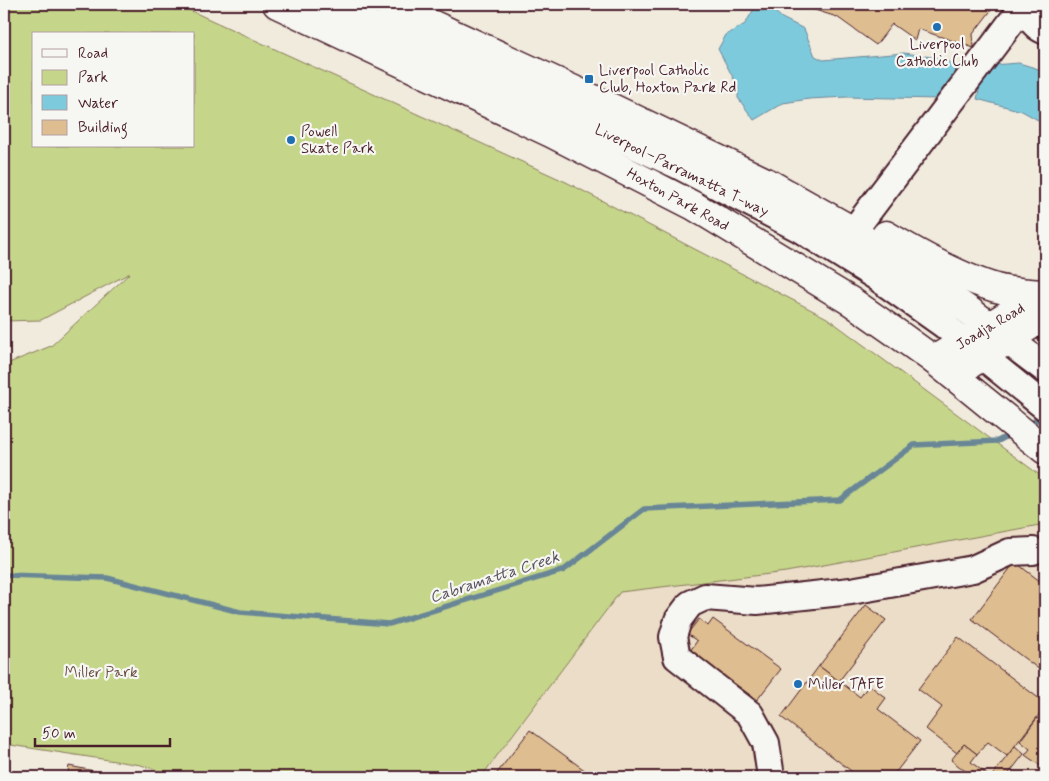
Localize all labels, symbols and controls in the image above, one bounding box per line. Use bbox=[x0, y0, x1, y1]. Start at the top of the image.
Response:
marker: Liverpool Catholic Club bbox=[931, 21, 943, 33]
legend bbox=[32, 32, 195, 148]
place label: Liverpool Catholic Club bbox=[896, 35, 978, 72]
text: Road bbox=[78, 44, 108, 64]
place label: Liverpool Catholic Club, Hoxton Park Rd bbox=[599, 61, 736, 98]
text: Park bbox=[78, 68, 108, 88]
marker: Liverpool Catholic Club, Hoxton Park Rd bbox=[583, 73, 595, 85]
text: Water bbox=[78, 94, 118, 114]
text: Building bbox=[78, 118, 128, 139]
street label: Liverpool–Parramatta T-way bbox=[591, 120, 772, 222]
place label: Powell Skate Park bbox=[301, 122, 374, 159]
marker: Powell Skate Park bbox=[285, 134, 297, 146]
street label: Hoxton Park Road bbox=[623, 163, 732, 236]
street label: Joadja Road bbox=[953, 299, 1028, 355]
water label: Cabramatta Creek bbox=[427, 547, 562, 608]
park label: Miller Park bbox=[65, 663, 138, 683]
place label: Miller TAFE bbox=[808, 675, 885, 695]
marker: Miller TAFE bbox=[792, 678, 804, 690]
scale bar bbox=[35, 716, 170, 748]
text: 50 m bbox=[42, 724, 76, 744]

